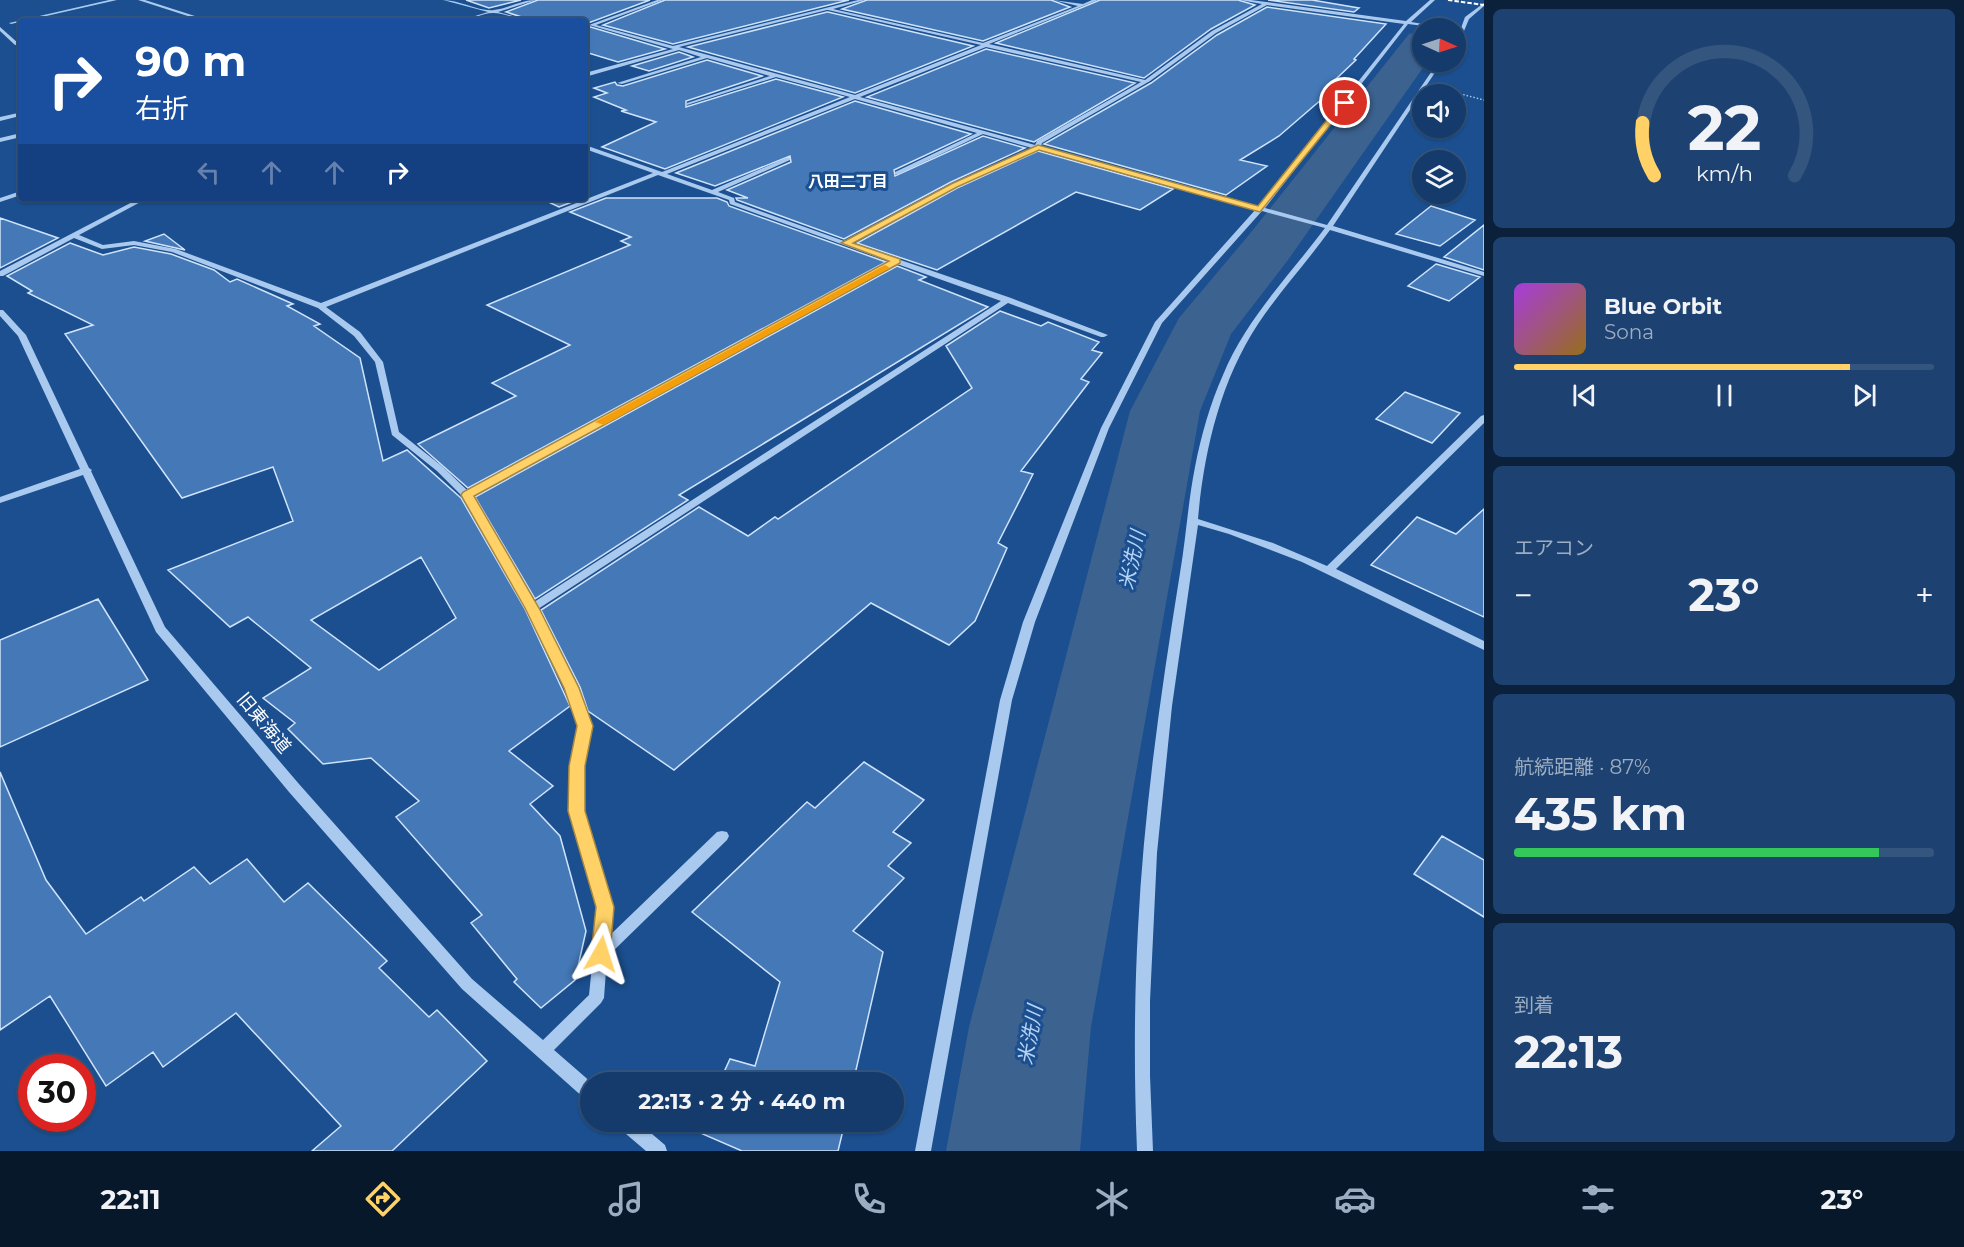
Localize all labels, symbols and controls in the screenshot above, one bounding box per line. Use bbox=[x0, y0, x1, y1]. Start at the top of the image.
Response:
north arrow bbox=[1412, 18, 1466, 72]
map controls bbox=[1412, 18, 1466, 204]
text: 90 m bbox=[135, 35, 246, 87]
icon: right bbox=[36, 42, 114, 120]
pin bbox=[1319, 77, 1370, 128]
button: sound bbox=[1412, 84, 1466, 138]
icon: arrive bbox=[1328, 86, 1361, 119]
text: 22 bbox=[1687, 90, 1761, 166]
text: 右折 bbox=[135, 92, 189, 125]
button: layers bbox=[1412, 150, 1466, 204]
icon: left bbox=[192, 156, 225, 189]
icon: ahead bbox=[255, 156, 288, 189]
icon: ahead bbox=[318, 156, 351, 189]
icon: right bbox=[381, 156, 414, 189]
text: km/h bbox=[1695, 160, 1753, 186]
district label: 八田二丁目 bbox=[808, 172, 888, 191]
text: Blue Orbit bbox=[1604, 293, 1722, 320]
text: Sona bbox=[1604, 320, 1654, 344]
icon: previous bbox=[1568, 379, 1601, 412]
icon: pause bbox=[1708, 379, 1741, 412]
icon: next bbox=[1848, 379, 1881, 412]
water label: 米洗川 bbox=[1114, 526, 1150, 592]
text: エアコン bbox=[1514, 536, 1594, 560]
text: 23° bbox=[1688, 567, 1760, 622]
text: − bbox=[1514, 575, 1533, 615]
text: + bbox=[1915, 575, 1934, 615]
street label: 旧東海道 bbox=[232, 688, 296, 758]
text: 航続距離 · 87% bbox=[1514, 755, 1651, 779]
text: 435 km bbox=[1514, 786, 1687, 841]
position arrow bbox=[569, 922, 633, 986]
text: 到着 bbox=[1514, 993, 1554, 1017]
water label: 米洗川 bbox=[1013, 1001, 1047, 1067]
text: 22:13 bbox=[1514, 1024, 1623, 1079]
speed limit sign: 30 bbox=[18, 1054, 96, 1132]
text: 22:13 · 2 分 · 440 m bbox=[638, 1088, 846, 1115]
icon: directions bbox=[362, 1178, 404, 1220]
icon: music bbox=[605, 1178, 647, 1220]
icon: phone bbox=[848, 1178, 890, 1220]
icon: climate bbox=[1091, 1178, 1133, 1220]
icon: car bbox=[1334, 1178, 1376, 1220]
icon: filters bbox=[1577, 1178, 1619, 1220]
text: 22:11 bbox=[101, 1183, 161, 1216]
text: 23° bbox=[1821, 1183, 1863, 1216]

